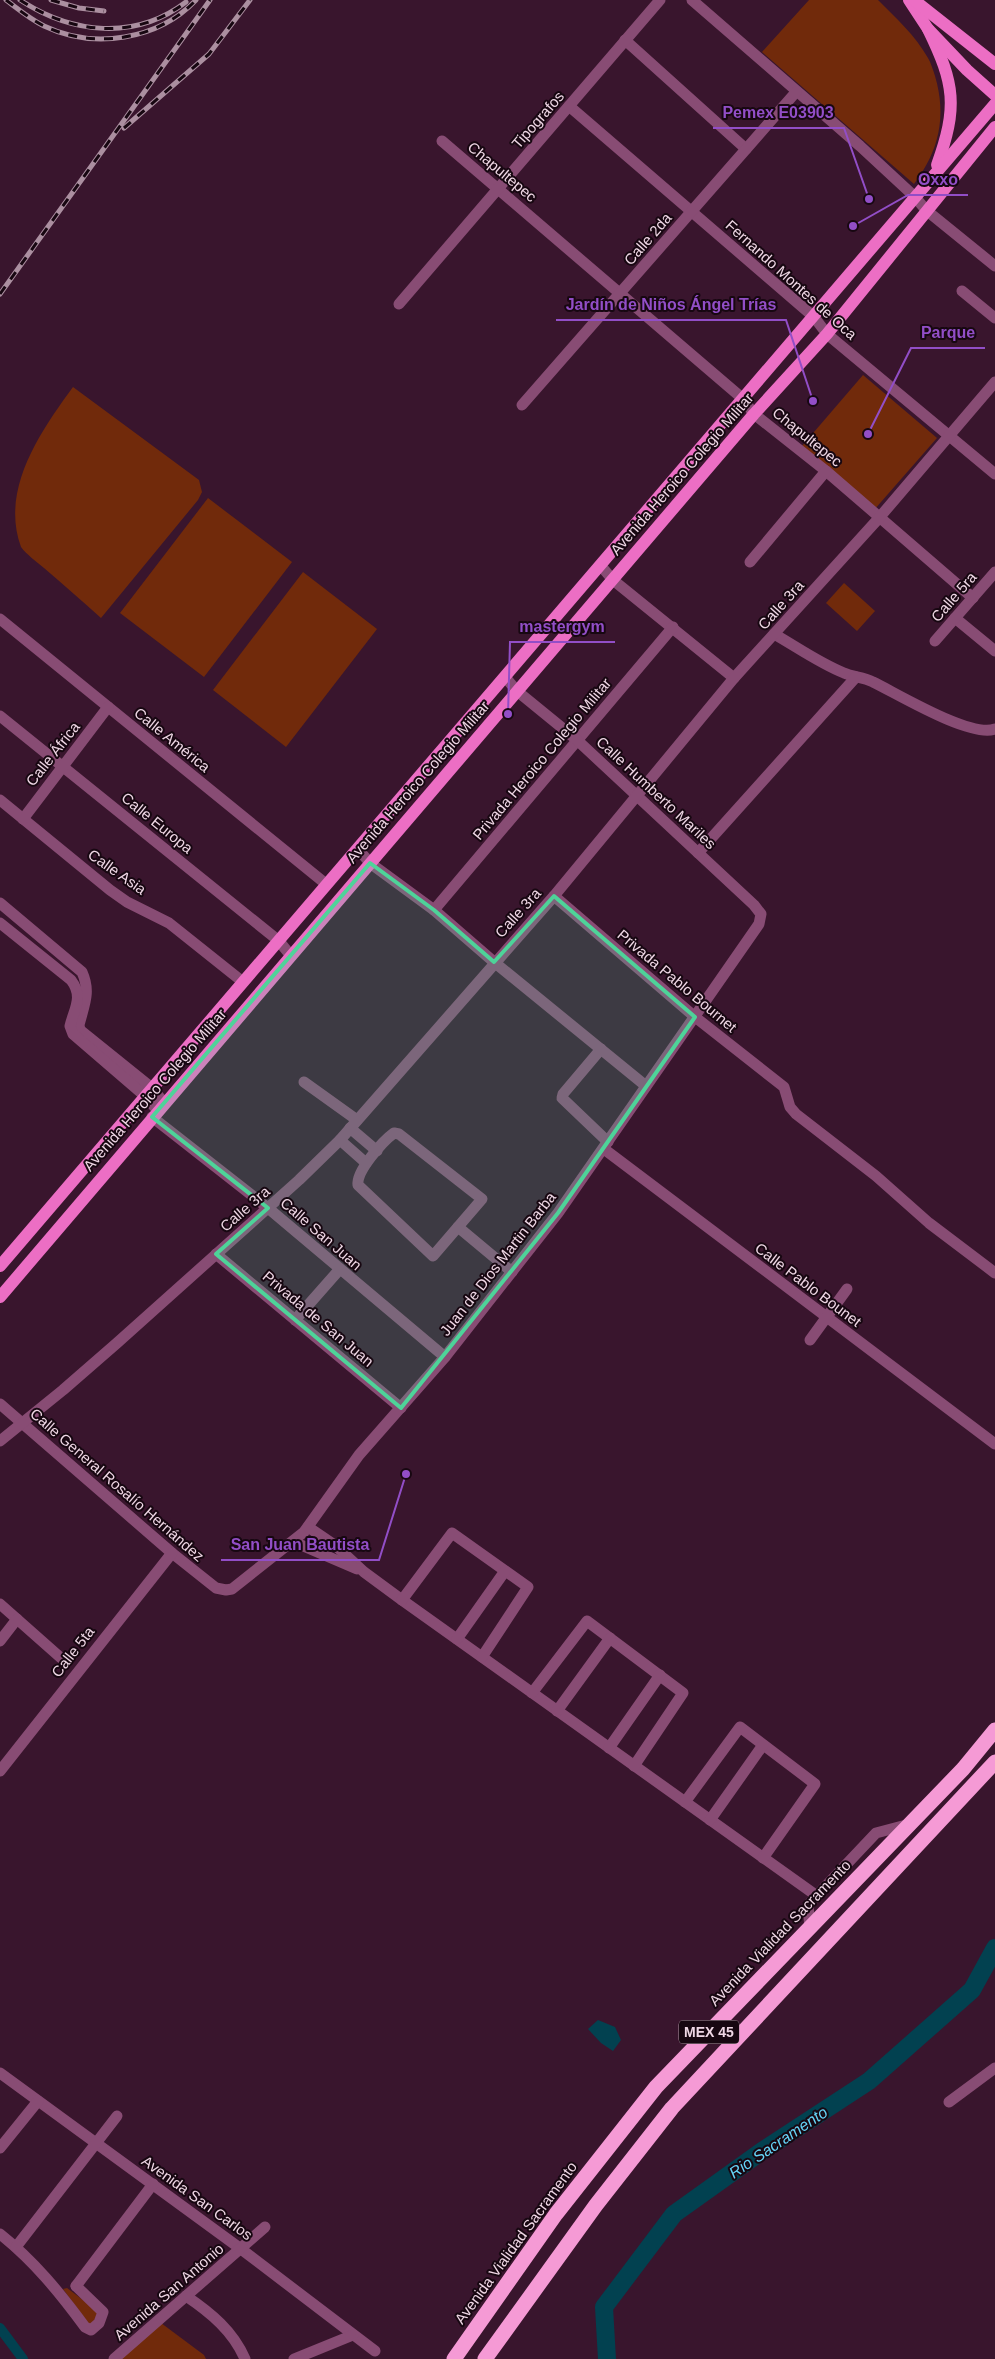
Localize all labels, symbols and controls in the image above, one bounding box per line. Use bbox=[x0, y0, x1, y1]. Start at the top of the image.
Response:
street label: Tipografos bbox=[508, 88, 567, 152]
callout: Pemex E03903 bbox=[713, 97, 844, 128]
text: Pemex E03903 bbox=[722, 104, 834, 121]
street label: Chapultepec bbox=[465, 138, 540, 206]
callout: Oxxo bbox=[908, 164, 968, 195]
text: Oxxo bbox=[918, 171, 958, 188]
street label: Calle 2da bbox=[620, 209, 675, 268]
street label: Fernando Montes de Oca bbox=[722, 216, 861, 343]
callout: Jardín de Niños Ángel Trías bbox=[556, 289, 786, 320]
text: Jardín de Niños Ángel Trías bbox=[566, 295, 776, 313]
callout: Parque bbox=[911, 317, 985, 348]
text: Parque bbox=[921, 324, 975, 341]
street label: Avenida Heroico Colegio Militar bbox=[607, 389, 757, 558]
street label: Chapultepec bbox=[769, 404, 846, 470]
street label: Calle 5ra bbox=[928, 568, 980, 625]
street label: Calle 3ra bbox=[754, 576, 807, 633]
callout: mastergym bbox=[510, 611, 615, 642]
text: mastergym bbox=[519, 618, 605, 635]
street label: Privada Heroico Colegio Militar bbox=[469, 674, 614, 843]
street label: Avenida Heroico Colegio Militar bbox=[343, 697, 493, 866]
street label: Calle América bbox=[131, 704, 214, 776]
street label: Calle África bbox=[22, 718, 83, 789]
street label: Calle Humberto Mariles bbox=[593, 733, 719, 852]
street label: Calle Europa bbox=[118, 789, 197, 857]
street label: Calle Asia bbox=[85, 845, 150, 898]
street label: Calle 3ra bbox=[491, 884, 544, 941]
street label: Privada Pablo Bournet bbox=[614, 926, 741, 1036]
street label: Avenida Heroico Colegio Militar bbox=[80, 1005, 230, 1174]
street label: Calle 3ra bbox=[216, 1182, 273, 1235]
street label: Juan de Dios Martin Barba bbox=[436, 1188, 559, 1339]
street label: Calle San Juan bbox=[277, 1194, 365, 1273]
street label: Calle Pablo Bounet bbox=[752, 1239, 865, 1331]
street label: Privada de San Juan bbox=[260, 1267, 377, 1370]
street label: Calle General Rosalío Hernández bbox=[27, 1405, 208, 1565]
callout: San Juan Bautista bbox=[221, 1529, 379, 1560]
text: San Juan Bautista bbox=[231, 1536, 369, 1553]
street label: Calle 5ta bbox=[48, 1623, 98, 1680]
street label: Avenida Vialidad Sacramento bbox=[705, 1856, 854, 2009]
road number: MEX 45 bbox=[679, 2020, 739, 2044]
water label: Rio Sacramento bbox=[726, 2103, 831, 2182]
street label: Avenida San Carlos bbox=[139, 2152, 256, 2243]
street label: Avenida Vialidad Sacramento bbox=[451, 2158, 580, 2327]
street label: Avenida San Antonio bbox=[111, 2240, 227, 2344]

